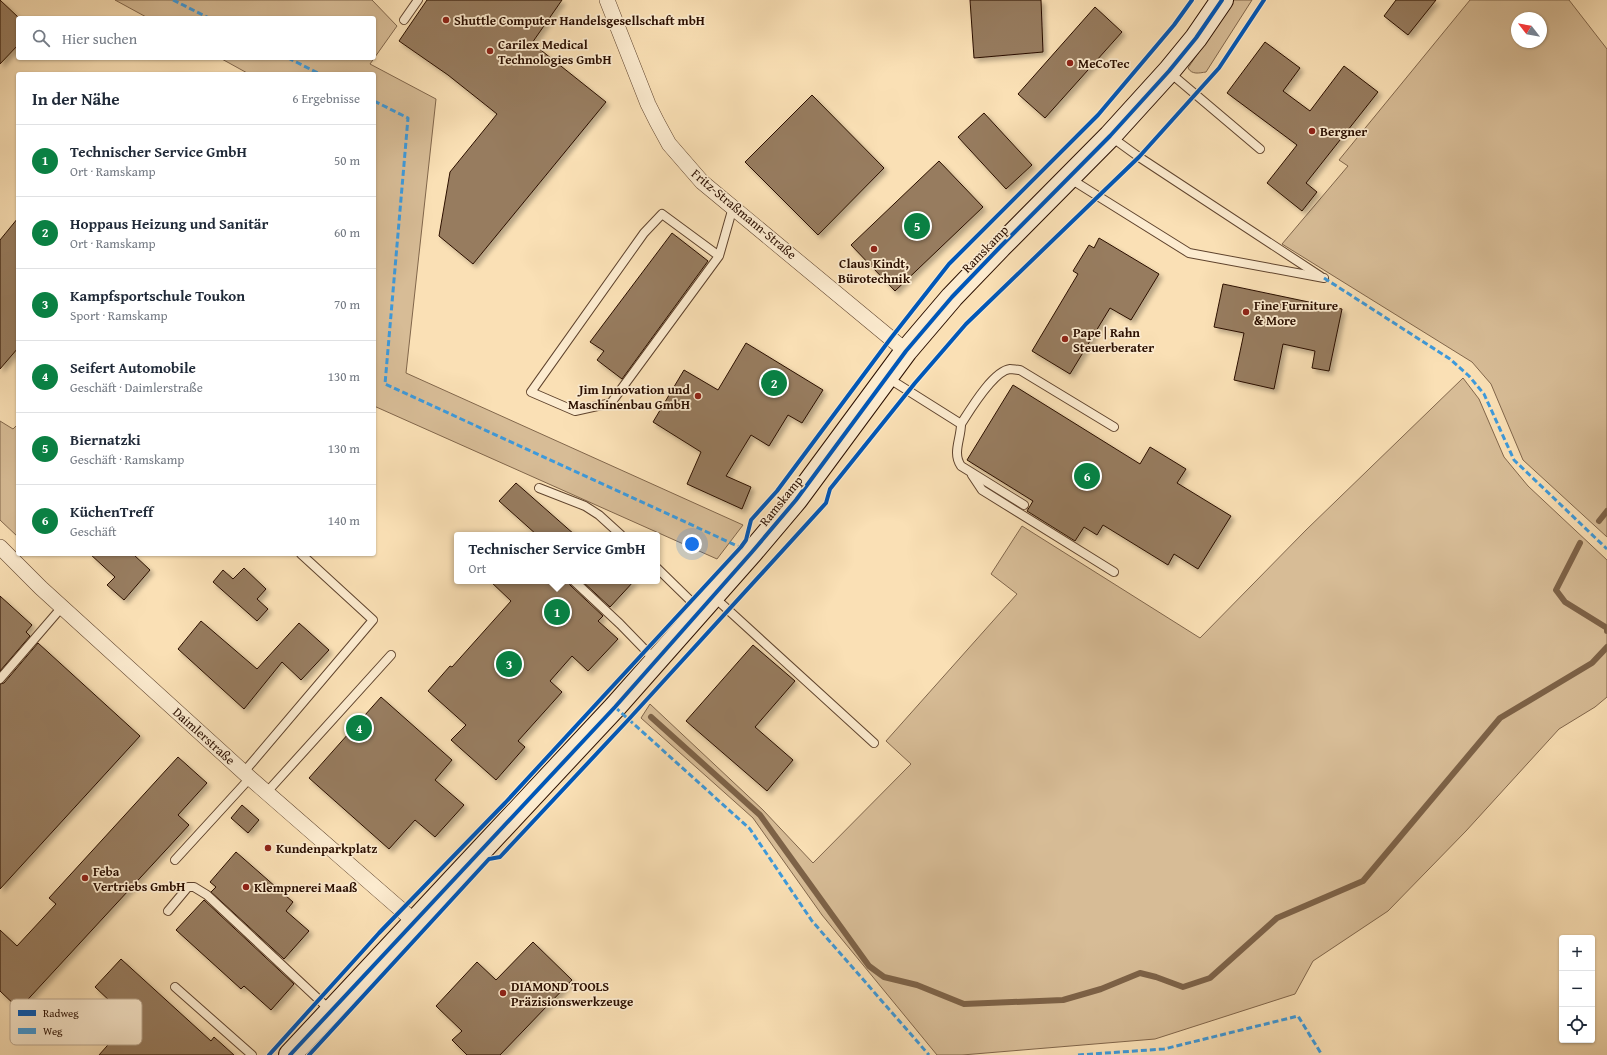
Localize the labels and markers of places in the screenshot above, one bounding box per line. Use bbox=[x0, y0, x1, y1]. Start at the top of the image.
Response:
place label: Shuttle Computer Handelsgesellschaft mbH bbox=[454, 11, 705, 30]
marker: Shuttle Computer Handelsgesellschaft mbH bbox=[441, 15, 451, 25]
place label: Carilex Medical Technologies GmbH bbox=[498, 35, 611, 69]
marker: Carilex Medical Technologies GmbH bbox=[485, 46, 495, 56]
place label: MeCoTec bbox=[1078, 54, 1129, 73]
marker: MeCoTec bbox=[1065, 58, 1075, 68]
place label: Bergner bbox=[1320, 122, 1367, 141]
marker: Bergner bbox=[1307, 126, 1317, 136]
pin: 5 bbox=[904, 211, 930, 241]
marker: Claus Kindt, Bürotechnik bbox=[869, 244, 879, 254]
place label: Claus Kindt, Bürotechnik bbox=[838, 254, 911, 288]
place label: Fine Furniture & More bbox=[1254, 296, 1338, 330]
marker: Fine Furniture & More bbox=[1241, 307, 1251, 317]
place label: Pape | Rahn Steuerberater bbox=[1073, 323, 1154, 357]
marker: Pape | Rahn Steuerberater bbox=[1060, 334, 1070, 344]
pin: 2 bbox=[761, 368, 787, 398]
place label: Jim Innovation und Maschinenbau GmbH bbox=[568, 380, 691, 414]
marker: Jim Innovation und Maschinenbau GmbH bbox=[693, 391, 703, 401]
pin: 6 bbox=[1074, 461, 1100, 491]
pin: 1 bbox=[544, 597, 570, 627]
pin: 3 bbox=[496, 649, 522, 679]
pin: 4 bbox=[346, 713, 372, 743]
place label: Kundenparkplatz bbox=[276, 839, 378, 858]
marker: Kundenparkplatz bbox=[263, 843, 273, 853]
place label: Feba Vertriebs GmbH bbox=[93, 862, 185, 896]
marker: Feba Vertriebs GmbH bbox=[80, 873, 90, 883]
place label: Klempnerei Maaß bbox=[254, 878, 358, 897]
marker: Klempnerei Maaß bbox=[241, 882, 251, 892]
place label: DIAMOND TOOLS Präzisionswerkzeuge bbox=[511, 977, 633, 1011]
marker: DIAMOND TOOLS Präzisionswerkzeuge bbox=[498, 988, 508, 998]

